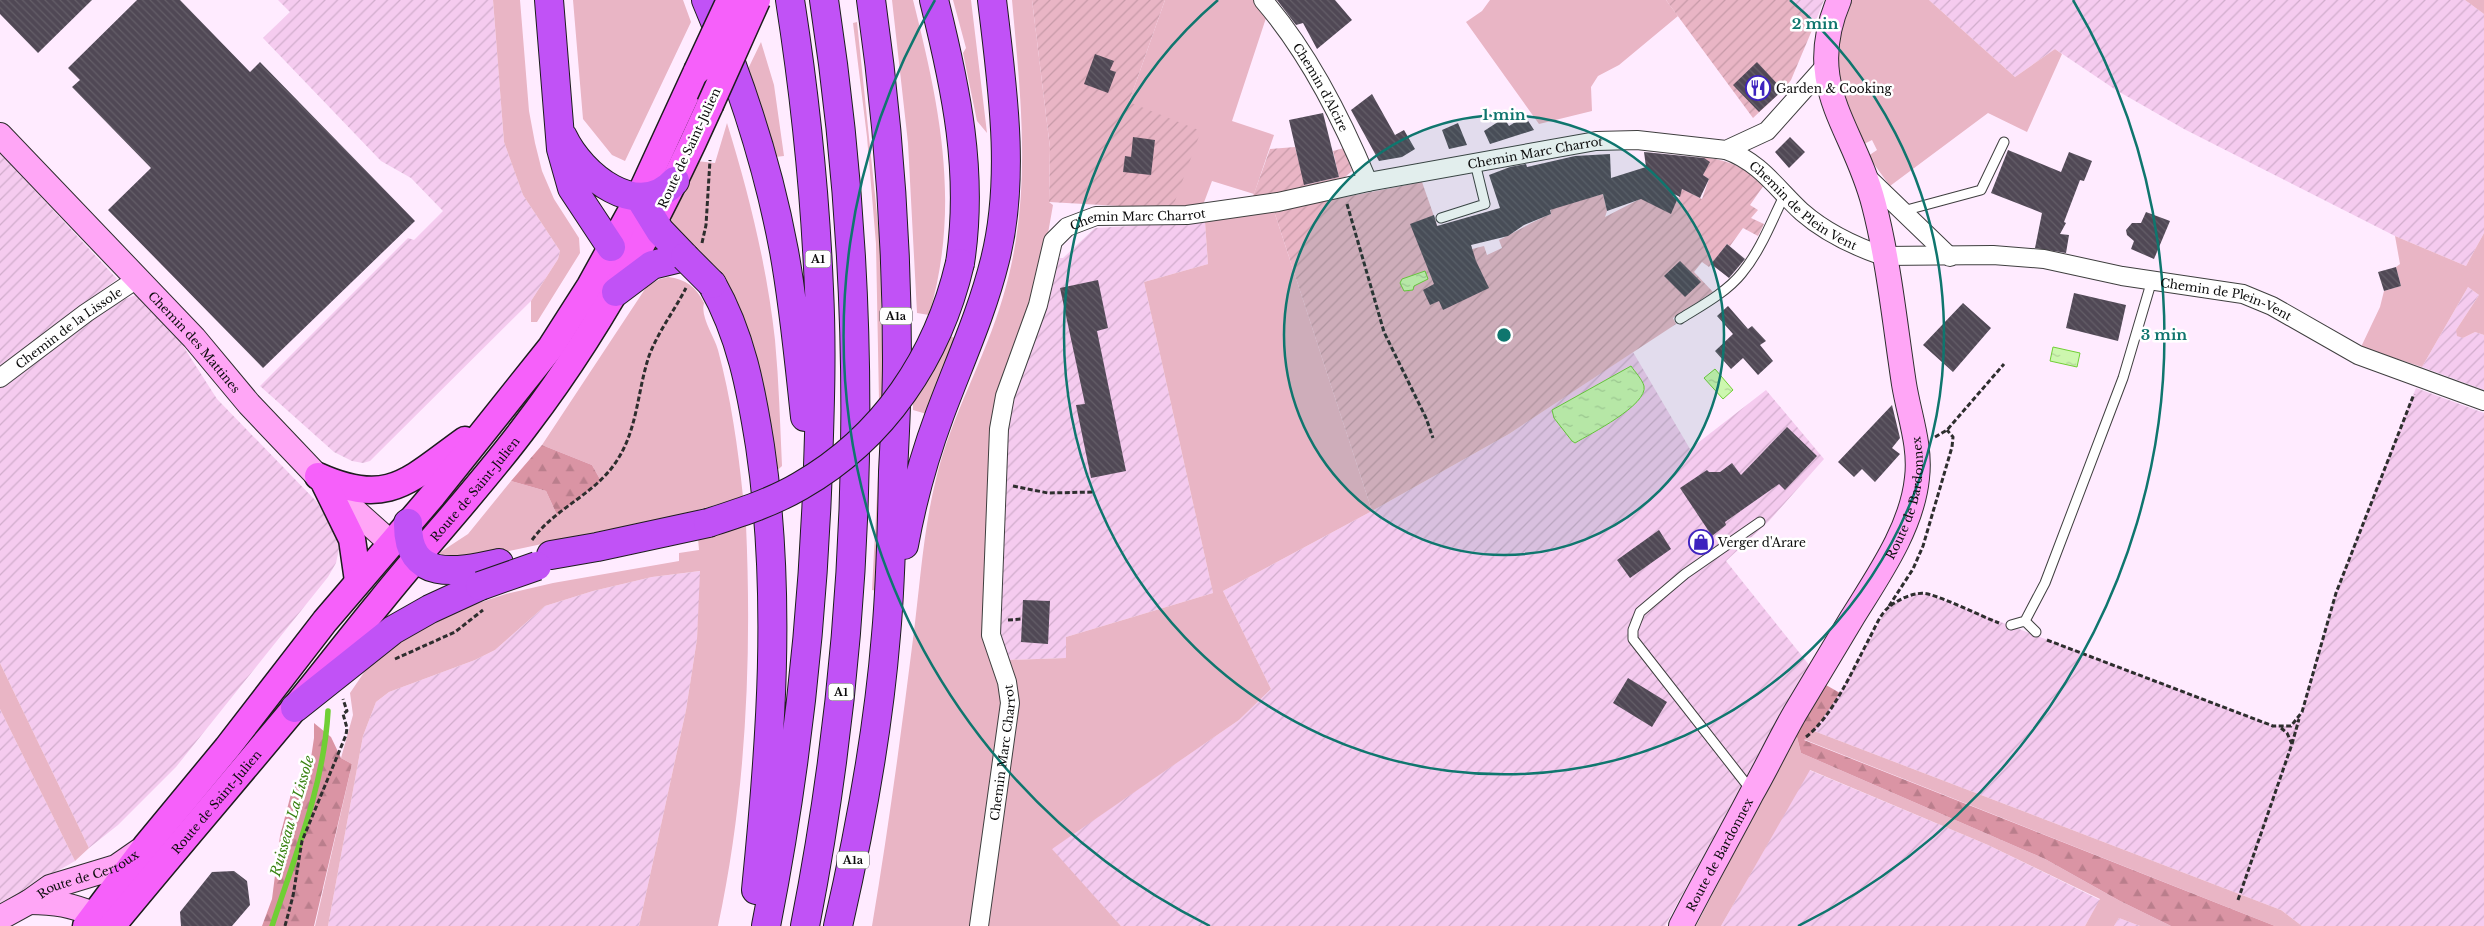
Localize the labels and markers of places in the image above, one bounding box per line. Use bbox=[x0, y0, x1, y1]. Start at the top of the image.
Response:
restaurant icon: Garden & Cooking bbox=[1745, 75, 1771, 101]
place label: Garden & Cooking bbox=[1776, 81, 1892, 96]
centre of rings bbox=[1495, 326, 1513, 344]
shop icon: Verger d'Arare bbox=[1688, 529, 1714, 555]
place label: Verger d'Arare bbox=[1717, 535, 1806, 550]

